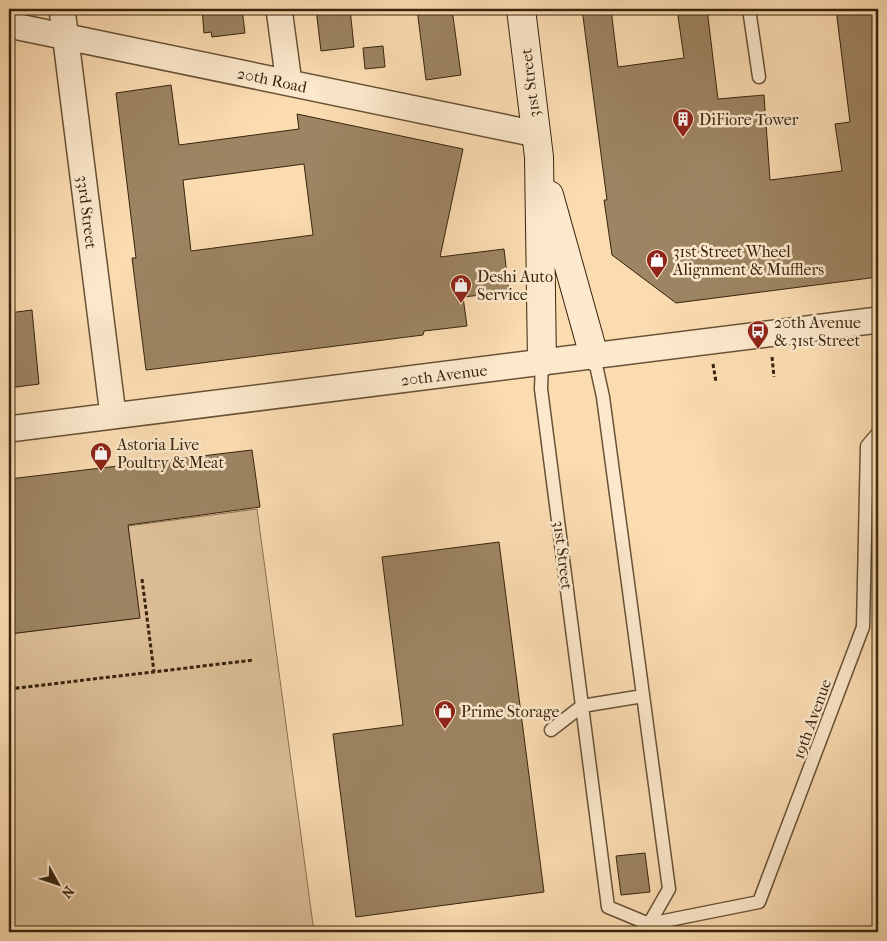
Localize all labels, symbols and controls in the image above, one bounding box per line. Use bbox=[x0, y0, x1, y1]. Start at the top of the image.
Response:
street label: 31st Street bbox=[516, 47, 544, 119]
street label: 20th Road bbox=[235, 63, 309, 97]
building icon: DiFiore Tower bbox=[671, 107, 695, 138]
place label: DiFiore Tower bbox=[699, 110, 799, 129]
street label: 33rd Street bbox=[73, 174, 101, 250]
place label: 31st Street Wheel Alignment & Mufflers bbox=[672, 242, 824, 279]
shop icon: 31st Street Wheel Alignment & Mufflers bbox=[645, 248, 669, 279]
place label: Deshi Auto Service bbox=[477, 267, 553, 304]
shop icon: Deshi Auto Service bbox=[449, 273, 473, 304]
place label: 20th Avenue & 31st Street bbox=[774, 313, 861, 350]
bus stop icon: 20th Avenue & 31st Street bbox=[746, 319, 770, 350]
street label: 20th Avenue bbox=[400, 360, 488, 390]
place label: Astoria Live Poultry & Meat bbox=[116, 435, 224, 472]
shop icon: Astoria Live Poultry & Meat bbox=[89, 441, 113, 472]
street label: 31st Street bbox=[549, 519, 577, 591]
street label: 19th Avenue bbox=[789, 676, 835, 762]
shop icon: Prime Storage bbox=[433, 699, 457, 730]
place label: Prime Storage bbox=[461, 702, 559, 721]
north arrow bbox=[32, 858, 82, 908]
text: N bbox=[57, 883, 78, 902]

